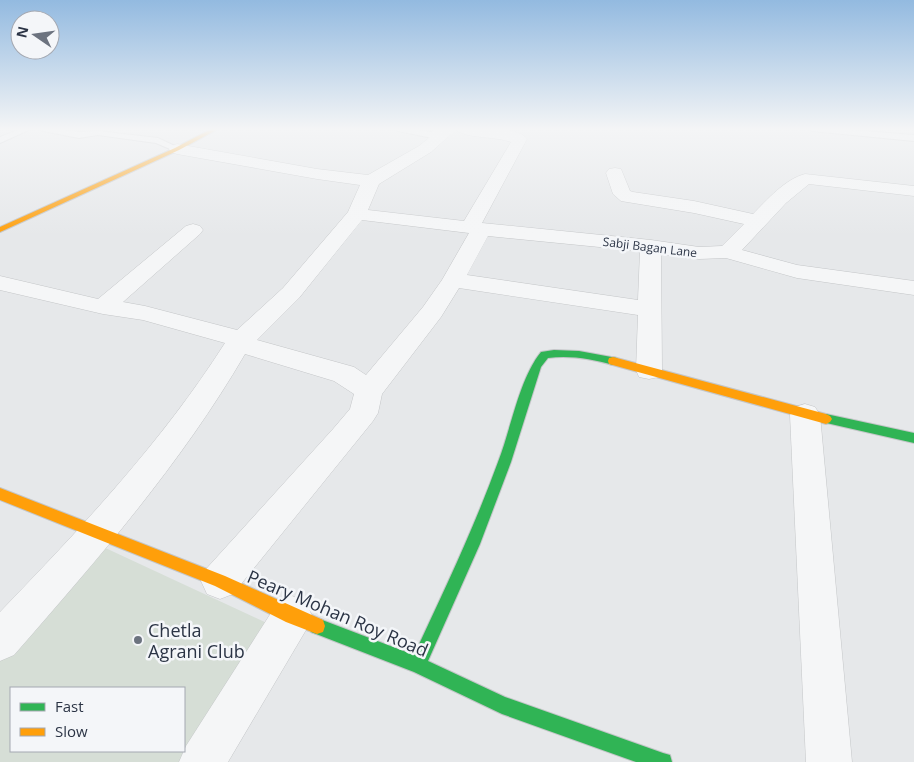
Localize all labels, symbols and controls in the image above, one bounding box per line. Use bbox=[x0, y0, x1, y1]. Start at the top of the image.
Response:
north arrow bbox=[10, 10, 60, 60]
text: N bbox=[11, 24, 32, 40]
street label: Sabji Bagan Lane bbox=[602, 233, 698, 261]
street label: Peary Mohan Roy Road bbox=[244, 564, 432, 662]
place label: Chetla Agrani Club bbox=[148, 618, 245, 663]
marker: Chetla Agrani Club bbox=[132, 634, 144, 646]
legend bbox=[10, 687, 185, 752]
text: Fast bbox=[55, 696, 84, 716]
text: Slow bbox=[55, 721, 88, 741]

